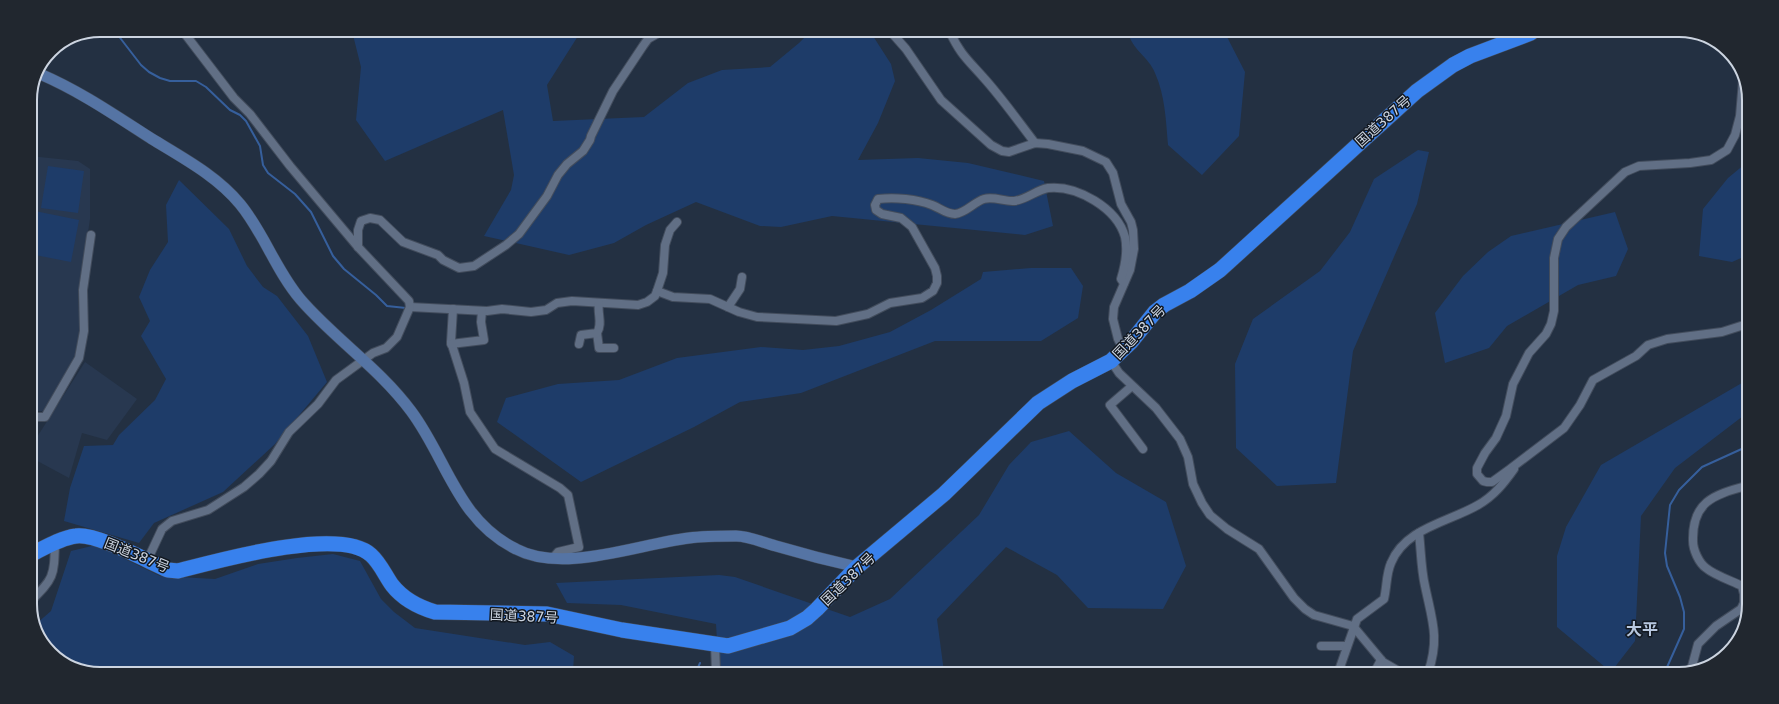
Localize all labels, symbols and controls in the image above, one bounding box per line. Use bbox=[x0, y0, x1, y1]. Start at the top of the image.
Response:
street label: 国道387号 bbox=[1352, 92, 1414, 150]
street label: 国道387号 bbox=[1109, 302, 1169, 362]
street label: 国道387号 bbox=[102, 535, 172, 575]
street label: 国道387号 bbox=[818, 549, 878, 609]
street label: 国道387号 bbox=[489, 606, 559, 626]
district label: 大平 bbox=[1626, 620, 1658, 639]

